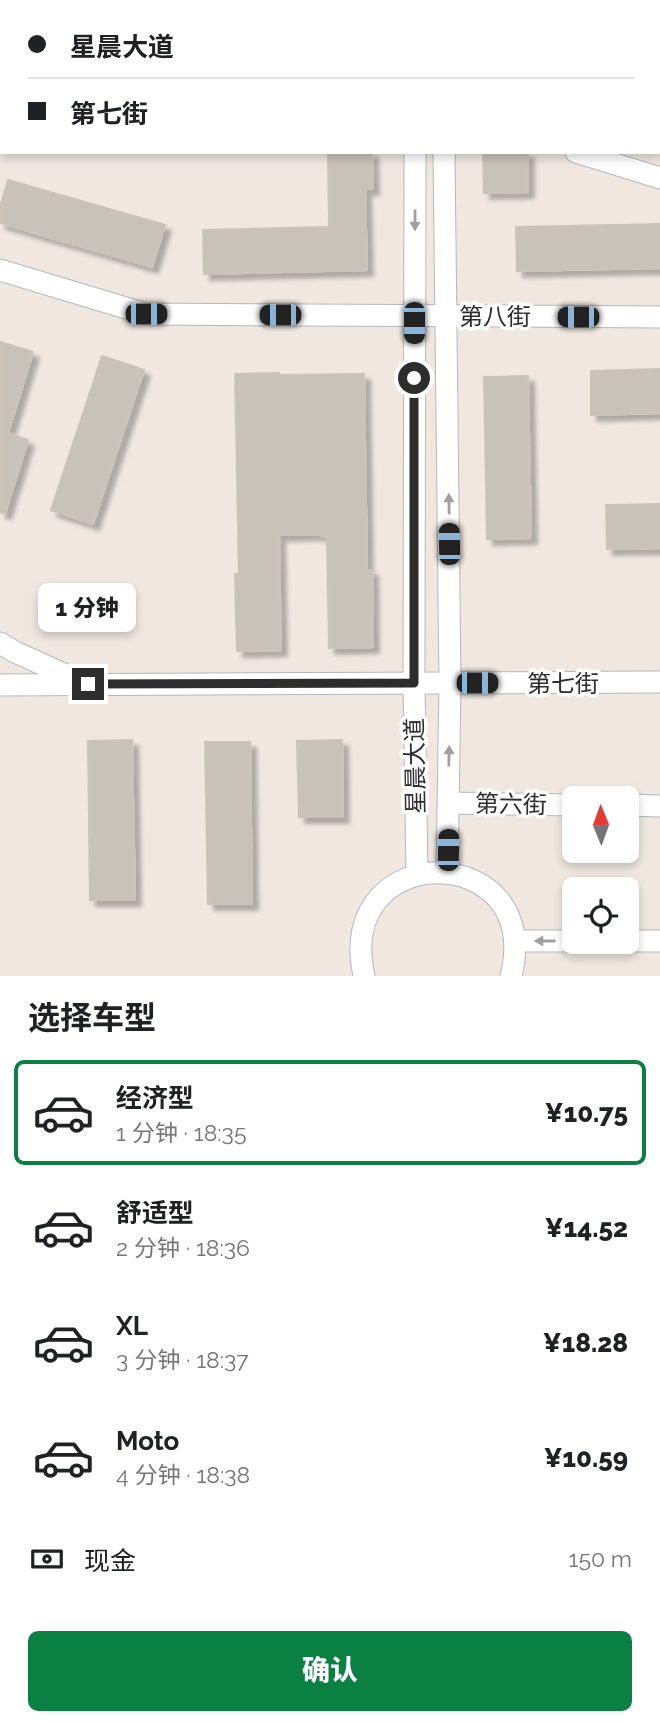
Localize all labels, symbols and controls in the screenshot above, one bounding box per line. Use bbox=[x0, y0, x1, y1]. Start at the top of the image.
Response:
text: 星晨大道 bbox=[70, 32, 174, 62]
text: 第七街 bbox=[70, 99, 148, 129]
one-way arrow bbox=[409, 210, 421, 232]
car bbox=[404, 302, 425, 344]
street label: 第八街 bbox=[459, 302, 531, 331]
car bbox=[126, 304, 168, 325]
car bbox=[260, 305, 302, 326]
car bbox=[558, 307, 600, 328]
route start bbox=[398, 362, 430, 394]
one-way arrow bbox=[443, 493, 455, 515]
car bbox=[439, 523, 460, 565]
callout: 1 分钟 bbox=[39, 582, 137, 632]
text: 1 分钟 bbox=[55, 594, 119, 621]
route end bbox=[72, 668, 104, 700]
street label: 第七街 bbox=[527, 669, 599, 698]
car bbox=[457, 673, 499, 694]
street label: 星晨大道 bbox=[400, 718, 430, 814]
one-way arrow bbox=[443, 745, 455, 767]
north arrow bbox=[562, 786, 639, 863]
map controls bbox=[562, 786, 639, 954]
street label: 第六街 bbox=[475, 789, 547, 819]
car bbox=[438, 829, 459, 871]
button: locate bbox=[562, 877, 639, 954]
one-way arrow bbox=[533, 935, 555, 947]
text: 选择车型 bbox=[28, 999, 156, 1036]
icon: car bbox=[32, 1081, 95, 1144]
text: 经济型 bbox=[116, 1083, 194, 1113]
text: ¥10.75 bbox=[545, 1098, 628, 1128]
text: 1 分钟 · 18:35 bbox=[116, 1119, 246, 1146]
icon: car bbox=[32, 1196, 95, 1259]
text: 舒适型 bbox=[116, 1198, 194, 1228]
text: ¥14.52 bbox=[545, 1213, 628, 1243]
text: 2 分钟 · 18:36 bbox=[116, 1234, 250, 1261]
icon: car bbox=[32, 1311, 95, 1374]
text: XL bbox=[116, 1311, 148, 1341]
text: ¥18.28 bbox=[543, 1328, 628, 1358]
text: 3 分钟 · 18:37 bbox=[116, 1346, 249, 1373]
icon: car bbox=[32, 1426, 95, 1489]
text: Moto bbox=[116, 1426, 179, 1456]
text: ¥10.59 bbox=[544, 1443, 628, 1473]
text: 4 分钟 · 18:38 bbox=[116, 1461, 250, 1488]
icon: cash bbox=[28, 1540, 66, 1578]
text: 150 m bbox=[569, 1545, 632, 1572]
text: 现金 bbox=[84, 1546, 136, 1576]
button: 确认 bbox=[28, 1631, 632, 1711]

